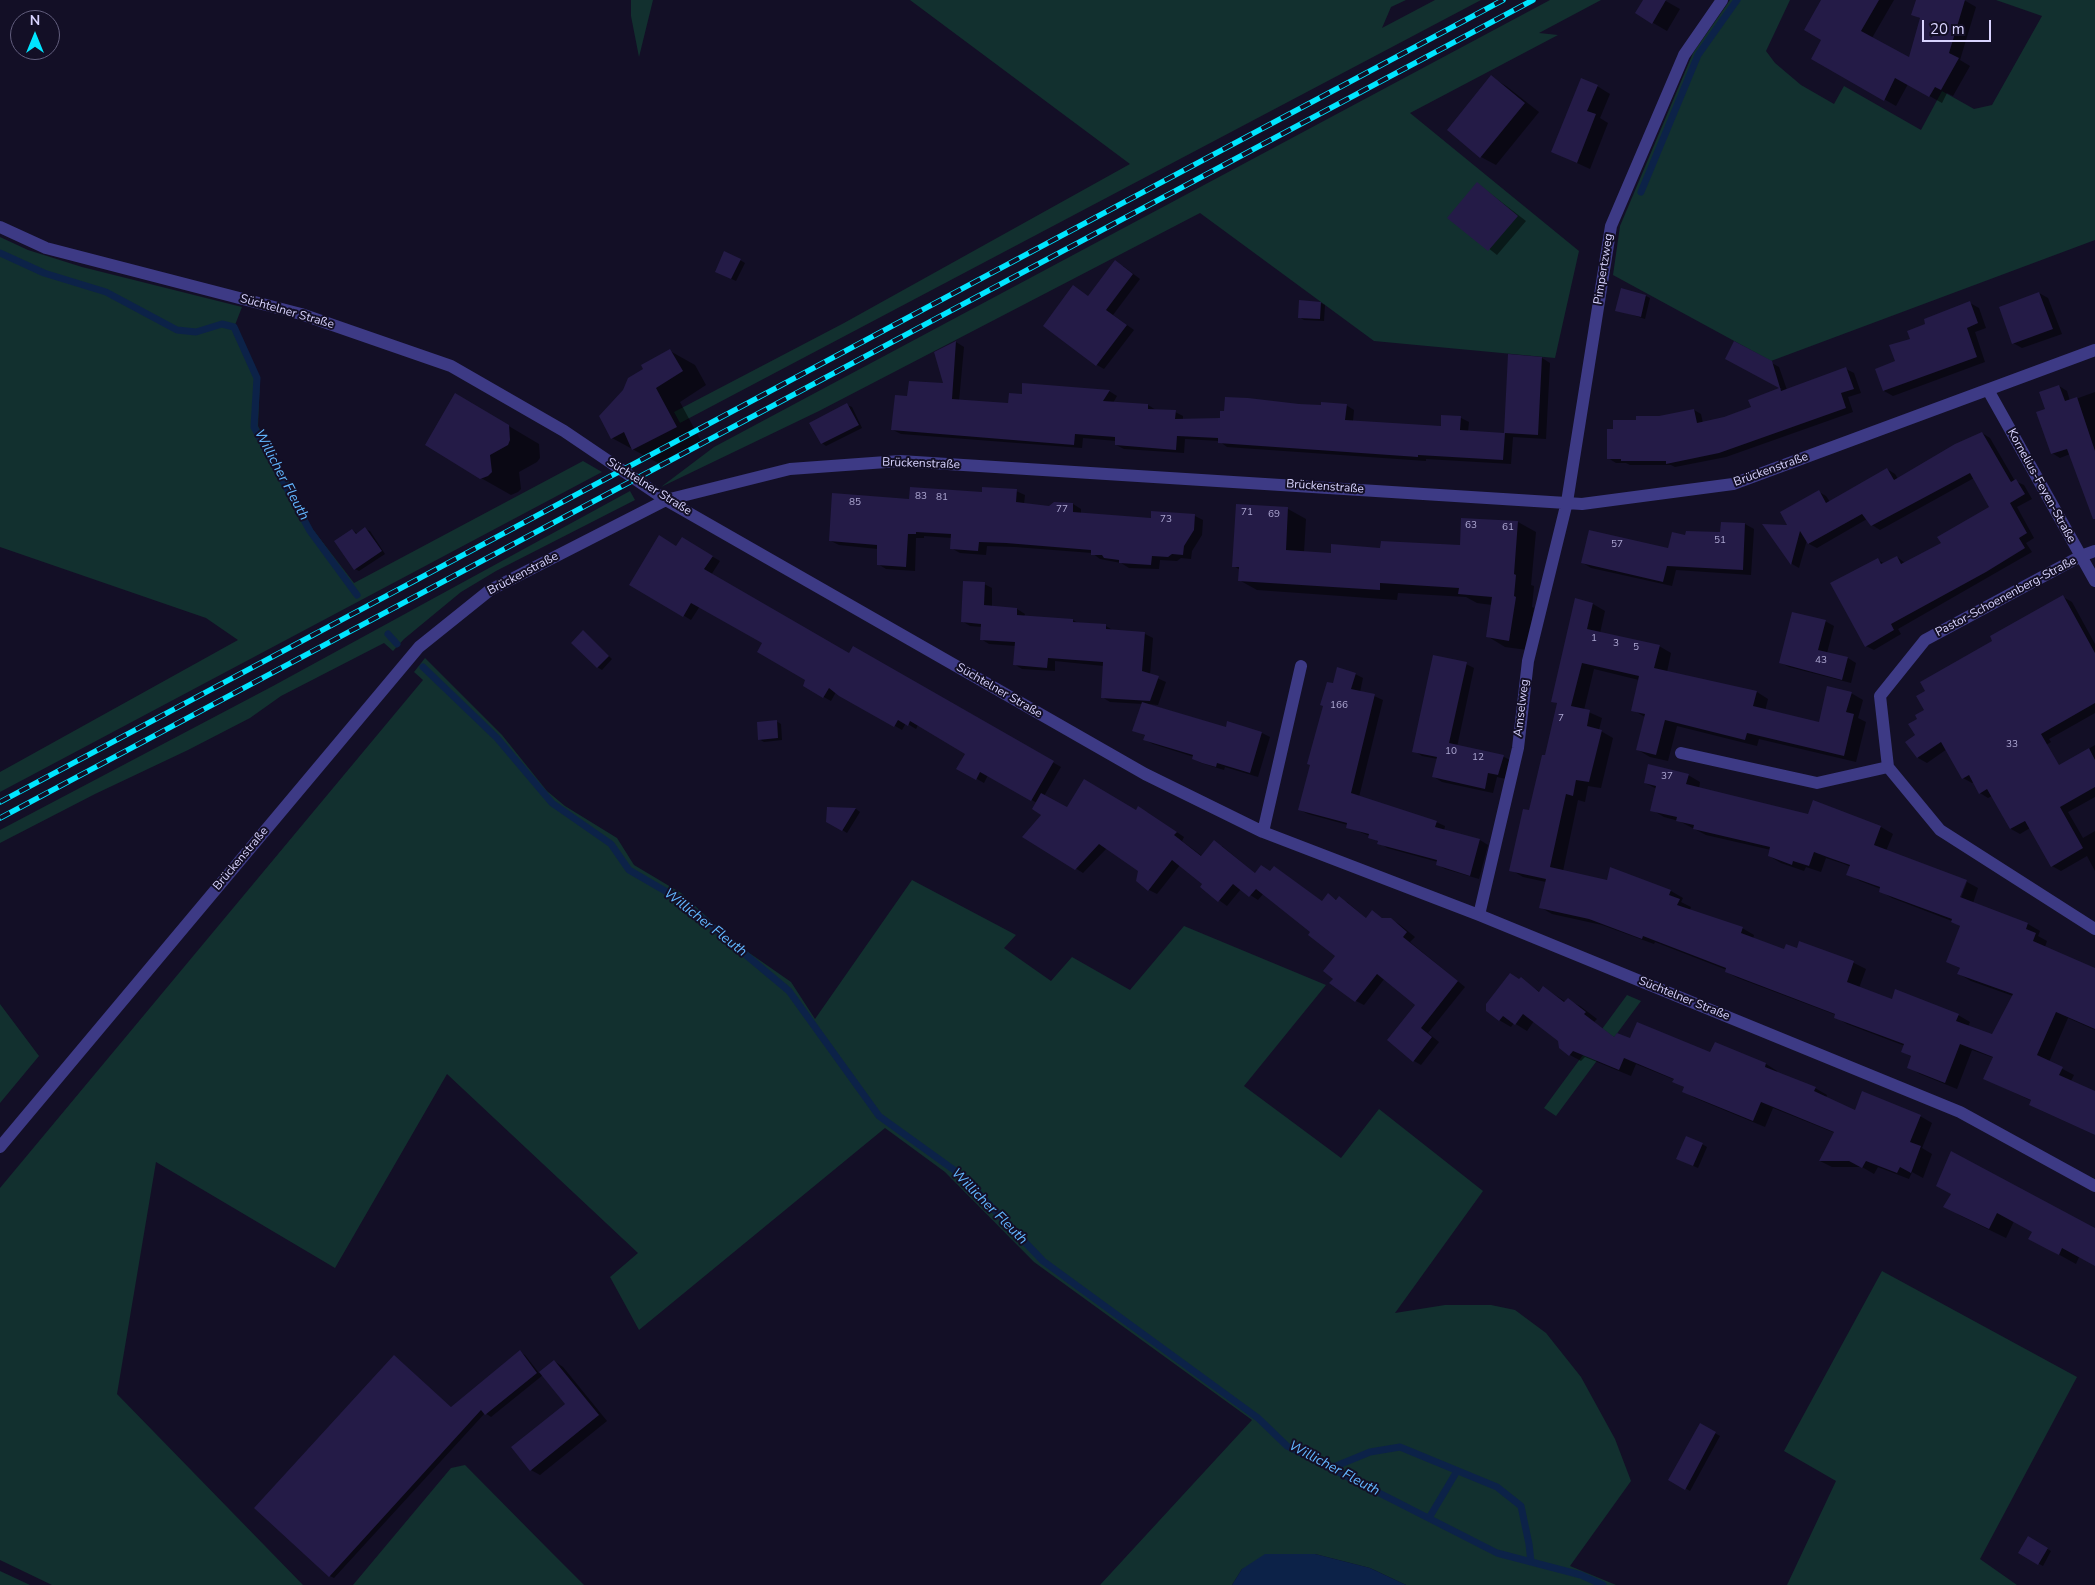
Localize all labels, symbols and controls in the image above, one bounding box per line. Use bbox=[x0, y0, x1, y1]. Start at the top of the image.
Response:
north arrow bbox=[10, 10, 60, 60]
scale bar bbox=[1925, 10, 1994, 42]
text: N bbox=[30, 11, 40, 30]
text: 20 m bbox=[1930, 19, 1965, 39]
street label: Pimpertzweg bbox=[1591, 232, 1617, 306]
street label: Süchtelner Straße bbox=[238, 292, 336, 332]
street label: Kornelius-Feyen-Straße bbox=[2004, 426, 2078, 546]
water label: Willicher Fleuth bbox=[250, 427, 312, 523]
street label: Brückenstraße bbox=[1732, 450, 1810, 490]
street label: Süchtelner Straße bbox=[604, 455, 694, 519]
street label: Brückenstraße bbox=[882, 455, 960, 473]
street label: Brückenstraße bbox=[1286, 477, 1364, 497]
house number: 83 bbox=[915, 491, 927, 503]
house number: 81 bbox=[936, 492, 948, 504]
house number: 85 bbox=[849, 497, 861, 509]
house number: 77 bbox=[1056, 504, 1068, 516]
house number: 71 bbox=[1241, 507, 1253, 519]
house number: 69 bbox=[1268, 509, 1280, 521]
house number: 73 bbox=[1160, 514, 1172, 526]
house number: 63 bbox=[1465, 520, 1477, 532]
house number: 61 bbox=[1502, 522, 1514, 534]
house number: 51 bbox=[1714, 535, 1726, 547]
house number: 57 bbox=[1611, 539, 1623, 551]
street label: Brückenstraße bbox=[485, 549, 561, 599]
street label: Pastor-Schoenenberg-Straße bbox=[1933, 554, 2079, 640]
house number: 1 bbox=[1591, 633, 1597, 645]
house number: 3 bbox=[1613, 638, 1619, 650]
house number: 5 bbox=[1633, 642, 1639, 654]
house number: 43 bbox=[1815, 655, 1827, 667]
street label: Süchtelner Straße bbox=[953, 661, 1045, 721]
street label: Amselweg bbox=[1511, 678, 1533, 738]
house number: 166 bbox=[1330, 700, 1348, 712]
house number: 7 bbox=[1558, 713, 1564, 725]
house number: 33 bbox=[2006, 739, 2018, 751]
house number: 10 bbox=[1445, 746, 1457, 758]
house number: 12 bbox=[1472, 752, 1484, 764]
house number: 37 bbox=[1661, 771, 1673, 783]
street label: Brückenstraße bbox=[210, 824, 272, 894]
water label: Willicher Fleuth bbox=[660, 885, 750, 961]
street label: Süchtelner Straße bbox=[1636, 974, 1732, 1024]
water label: Willicher Fleuth bbox=[947, 1165, 1031, 1249]
water label: Willicher Fleuth bbox=[1286, 1438, 1382, 1500]

